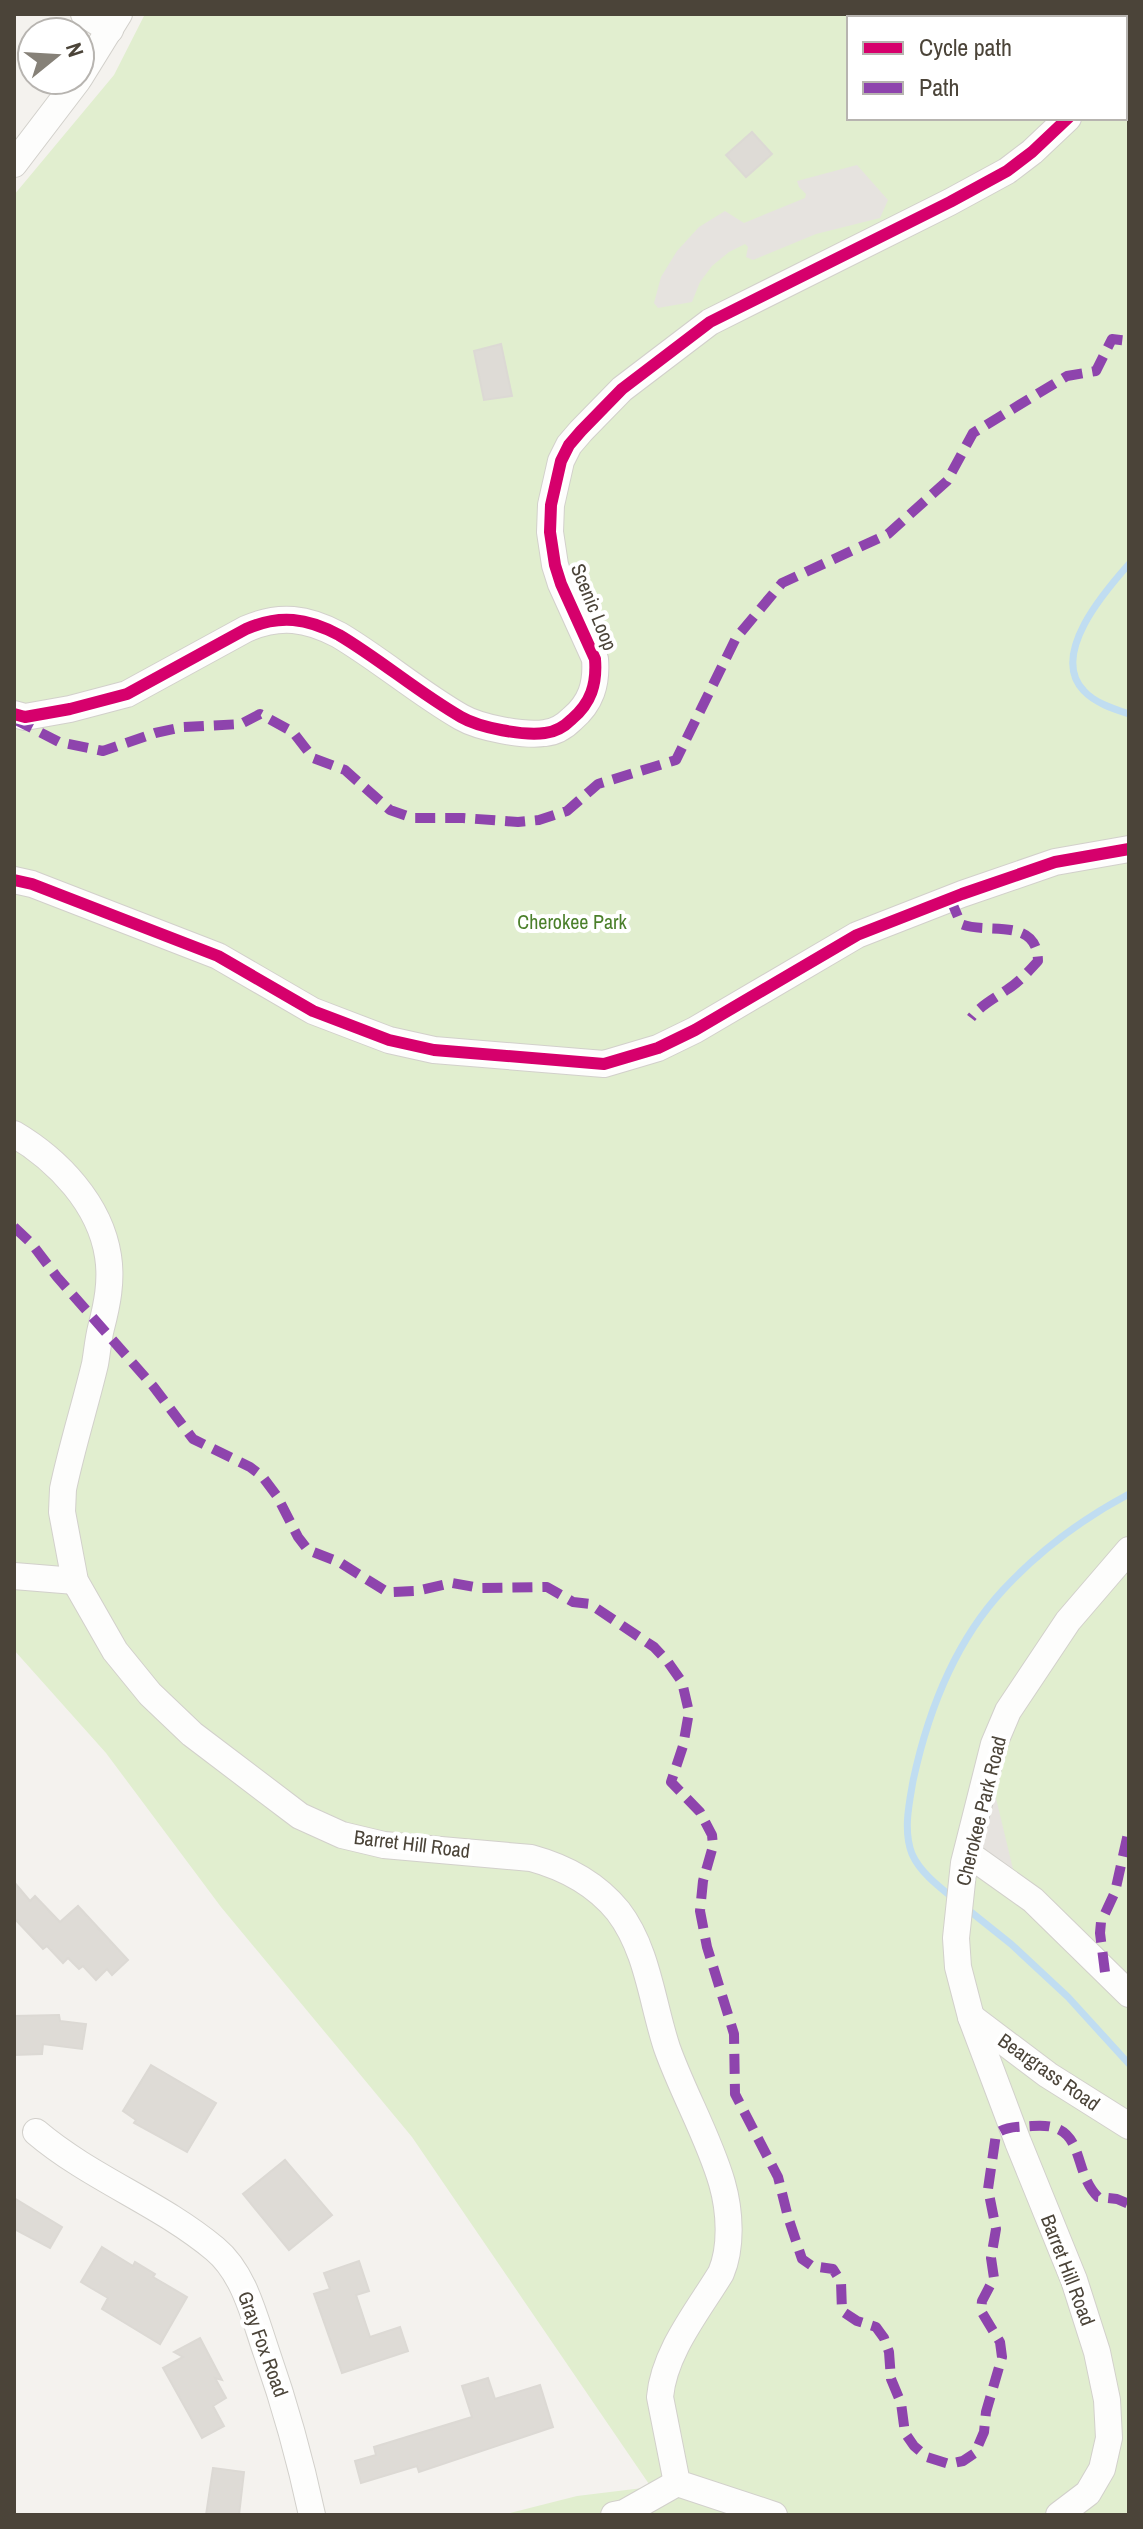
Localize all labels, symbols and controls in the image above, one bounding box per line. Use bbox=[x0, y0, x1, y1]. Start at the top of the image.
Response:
north arrow bbox=[16, 16, 96, 96]
legend bbox=[847, 16, 1127, 120]
text: Cycle path bbox=[919, 31, 1012, 63]
text: N bbox=[59, 39, 91, 61]
text: Path bbox=[919, 71, 960, 103]
street label: Scenic Loop bbox=[565, 559, 624, 654]
park label: Cherokee Park bbox=[517, 908, 627, 935]
street label: Cherokee Park Road bbox=[949, 1733, 1012, 1888]
street label: Barret Hill Road bbox=[353, 1823, 472, 1864]
street label: Beargrass Road bbox=[993, 2027, 1106, 2117]
street label: Barret Hill Road bbox=[1035, 2211, 1102, 2329]
street label: Gray Fox Road bbox=[232, 2287, 295, 2400]

